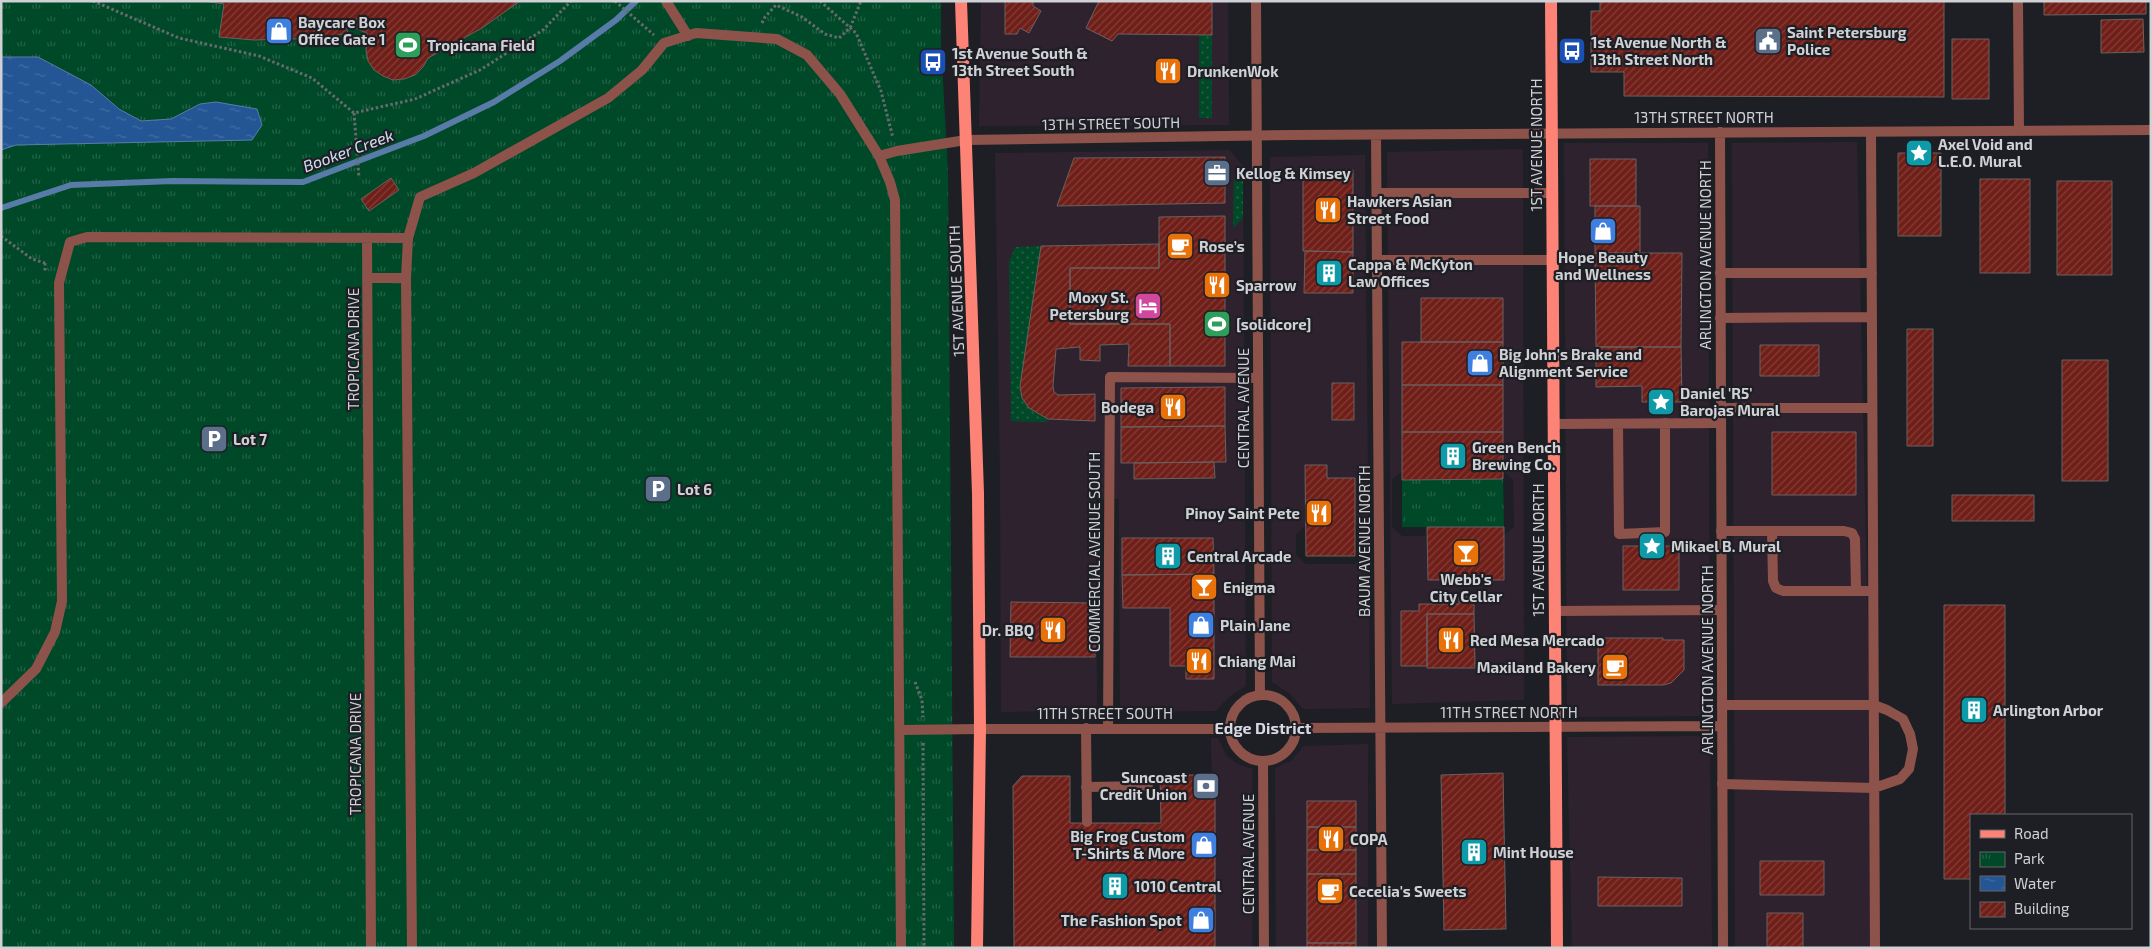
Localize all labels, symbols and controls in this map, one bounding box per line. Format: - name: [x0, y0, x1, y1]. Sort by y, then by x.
- place label: Baycare Box Office Gate 1: [298, 13, 386, 48]
- shop icon: Baycare Box Office Gate 1: [264, 16, 294, 46]
- place label: Saint Petersburg Police: [1787, 23, 1907, 58]
- public building icon: Saint Petersburg Police: [1753, 26, 1783, 56]
- sports icon: Tropicana Field: [393, 30, 423, 60]
- place label: 1st Avenue North & 13th Street North: [1591, 33, 1727, 68]
- place label: Tropicana Field: [427, 36, 535, 54]
- bus stop icon: 1st Avenue North & 13th Street North: [1557, 36, 1587, 66]
- place label: 1st Avenue South & 13th Street South: [952, 44, 1088, 79]
- bus stop icon: 1st Avenue South & 13th Street South: [918, 47, 948, 77]
- restaurant icon: DrunkenWok: [1153, 56, 1183, 86]
- place label: DrunkenWok: [1187, 62, 1279, 80]
- street label: 1ST AVENUE NORTH: [1527, 79, 1545, 211]
- street label: 13TH STREET NORTH: [1634, 108, 1774, 126]
- street label: 13TH STREET SOUTH: [1042, 113, 1180, 133]
- water label: Booker Creek: [300, 125, 396, 175]
- place label: Axel Void and L.E.O. Mural: [1938, 135, 2033, 170]
- place icon: Axel Void and L.E.O. Mural: [1904, 138, 1934, 168]
- office icon: Kellog & Kimsey: [1202, 158, 1232, 188]
- street label: ARLINGTON AVENUE NORTH: [1696, 160, 1714, 350]
- place label: Kellog & Kimsey: [1236, 164, 1351, 183]
- place label: Hawkers Asian Street Food: [1347, 192, 1452, 227]
- restaurant icon: Hawkers Asian Street Food: [1313, 195, 1343, 225]
- shop icon: Hope Beauty and Wellness: [1588, 216, 1618, 246]
- street label: 1ST AVENUE SOUTH: [945, 225, 967, 357]
- cafe icon: Rose’s: [1165, 231, 1195, 261]
- place label: Rose’s: [1199, 237, 1245, 255]
- place label: Hope Beauty and Wellness: [1555, 248, 1651, 283]
- place label: Cappa & McKyton Law Offices: [1348, 255, 1473, 290]
- building icon: Cappa & McKyton Law Offices: [1314, 258, 1344, 288]
- restaurant icon: Sparrow: [1202, 270, 1232, 300]
- place label: Sparrow: [1236, 276, 1297, 294]
- street label: TROPICANA DRIVE: [344, 288, 362, 410]
- place label: Moxy St. Petersburg: [1049, 288, 1129, 323]
- hotel icon: Moxy St. Petersburg: [1133, 291, 1163, 321]
- sports icon: [solidcore]: [1202, 309, 1232, 339]
- place label: [solidcore]: [1236, 315, 1312, 333]
- place label: Big John's Brake and Alignment Service: [1499, 345, 1642, 380]
- street label: CENTRAL AVENUE: [1234, 348, 1252, 468]
- shop icon: Big John's Brake and Alignment Service: [1465, 348, 1495, 378]
- place label: Daniel 'R5' Barojas Mural: [1680, 384, 1780, 419]
- place icon: Daniel 'R5' Barojas Mural: [1646, 387, 1676, 417]
- restaurant icon: Bodega: [1158, 392, 1188, 422]
- place label: Bodega: [1101, 398, 1154, 416]
- parking icon: Lot 7: [199, 424, 229, 454]
- place label: Lot 7: [233, 430, 267, 448]
- place label: Green Bench Brewing Co.: [1472, 438, 1561, 473]
- building icon: Green Bench Brewing Co.: [1438, 441, 1468, 471]
- street label: COMMERCIAL AVENUE SOUTH: [1085, 452, 1103, 652]
- street label: BAUM AVENUE NORTH: [1355, 465, 1373, 617]
- parking icon: Lot 6: [643, 474, 673, 504]
- place label: Lot 6: [677, 480, 712, 498]
- street label: 1ST AVENUE NORTH: [1529, 484, 1547, 616]
- restaurant icon: Pinoy Saint Pete: [1304, 498, 1334, 528]
- place label: Pinoy Saint Pete: [1185, 504, 1300, 523]
- place icon: Mikael B. Mural: [1637, 531, 1667, 561]
- place label: Mikael B. Mural: [1671, 537, 1781, 555]
- bar icon: Webb's City Cellar: [1451, 538, 1481, 568]
- building icon: Central Arcade: [1153, 541, 1183, 571]
- place label: Central Arcade: [1187, 547, 1292, 565]
- street label: ARLINGTON AVENUE NORTH: [1698, 565, 1716, 755]
- place label: Webb's City Cellar: [1430, 570, 1503, 606]
- bar icon: Enigma: [1189, 572, 1219, 602]
- place label: Enigma: [1223, 578, 1275, 596]
- shop icon: Plain Jane: [1186, 610, 1216, 640]
- restaurant icon: Dr. BBQ: [1038, 615, 1068, 645]
- place label: Plain Jane: [1220, 616, 1290, 634]
- place label: Dr. BBQ: [982, 621, 1034, 640]
- restaurant icon: Red Mesa Mercado: [1436, 625, 1466, 655]
- place label: Red Mesa Mercado: [1470, 631, 1605, 649]
- restaurant icon: Chiang Mai: [1184, 646, 1214, 676]
- place label: Chiang Mai: [1218, 652, 1296, 670]
- cafe icon: Maxiland Bakery: [1600, 652, 1630, 682]
- place label: Maxiland Bakery: [1477, 658, 1597, 677]
- street label: TROPICANA DRIVE: [346, 693, 364, 815]
- building icon: Arlington Arbor: [1959, 695, 1989, 725]
- place label: Arlington Arbor: [1993, 701, 2104, 719]
- street label: 11TH STREET NORTH: [1440, 703, 1578, 721]
- street label: 11TH STREET SOUTH: [1037, 704, 1173, 722]
- district label: Edge District: [1215, 718, 1312, 737]
- place label: Suncoast Credit Union: [1100, 768, 1187, 803]
- bank icon: Suncoast Credit Union: [1191, 771, 1221, 801]
- street label: CENTRAL AVENUE: [1239, 794, 1257, 914]
- legend: [1970, 814, 2132, 929]
- restaurant icon: COPA: [1316, 824, 1346, 854]
- text: Road: [2014, 824, 2049, 842]
- place label: Big Frog Custom T-Shirts & More: [1070, 827, 1185, 862]
- shop icon: Big Frog Custom T-Shirts & More: [1189, 830, 1219, 860]
- place label: COPA: [1350, 830, 1388, 848]
- building icon: Mint House: [1459, 837, 1489, 867]
- place label: Mint House: [1493, 843, 1574, 861]
- text: Park: [2014, 849, 2045, 867]
- building icon: 1010 Central: [1100, 871, 1130, 901]
- text: Water: [2014, 874, 2056, 892]
- cafe icon: Cecelia's Sweets: [1315, 876, 1345, 906]
- place label: 1010 Central: [1134, 877, 1221, 895]
- place label: Cecelia's Sweets: [1349, 882, 1467, 900]
- text: Building: [2014, 899, 2070, 917]
- shop icon: The Fashion Spot: [1186, 905, 1216, 935]
- place label: The Fashion Spot: [1061, 911, 1182, 929]

